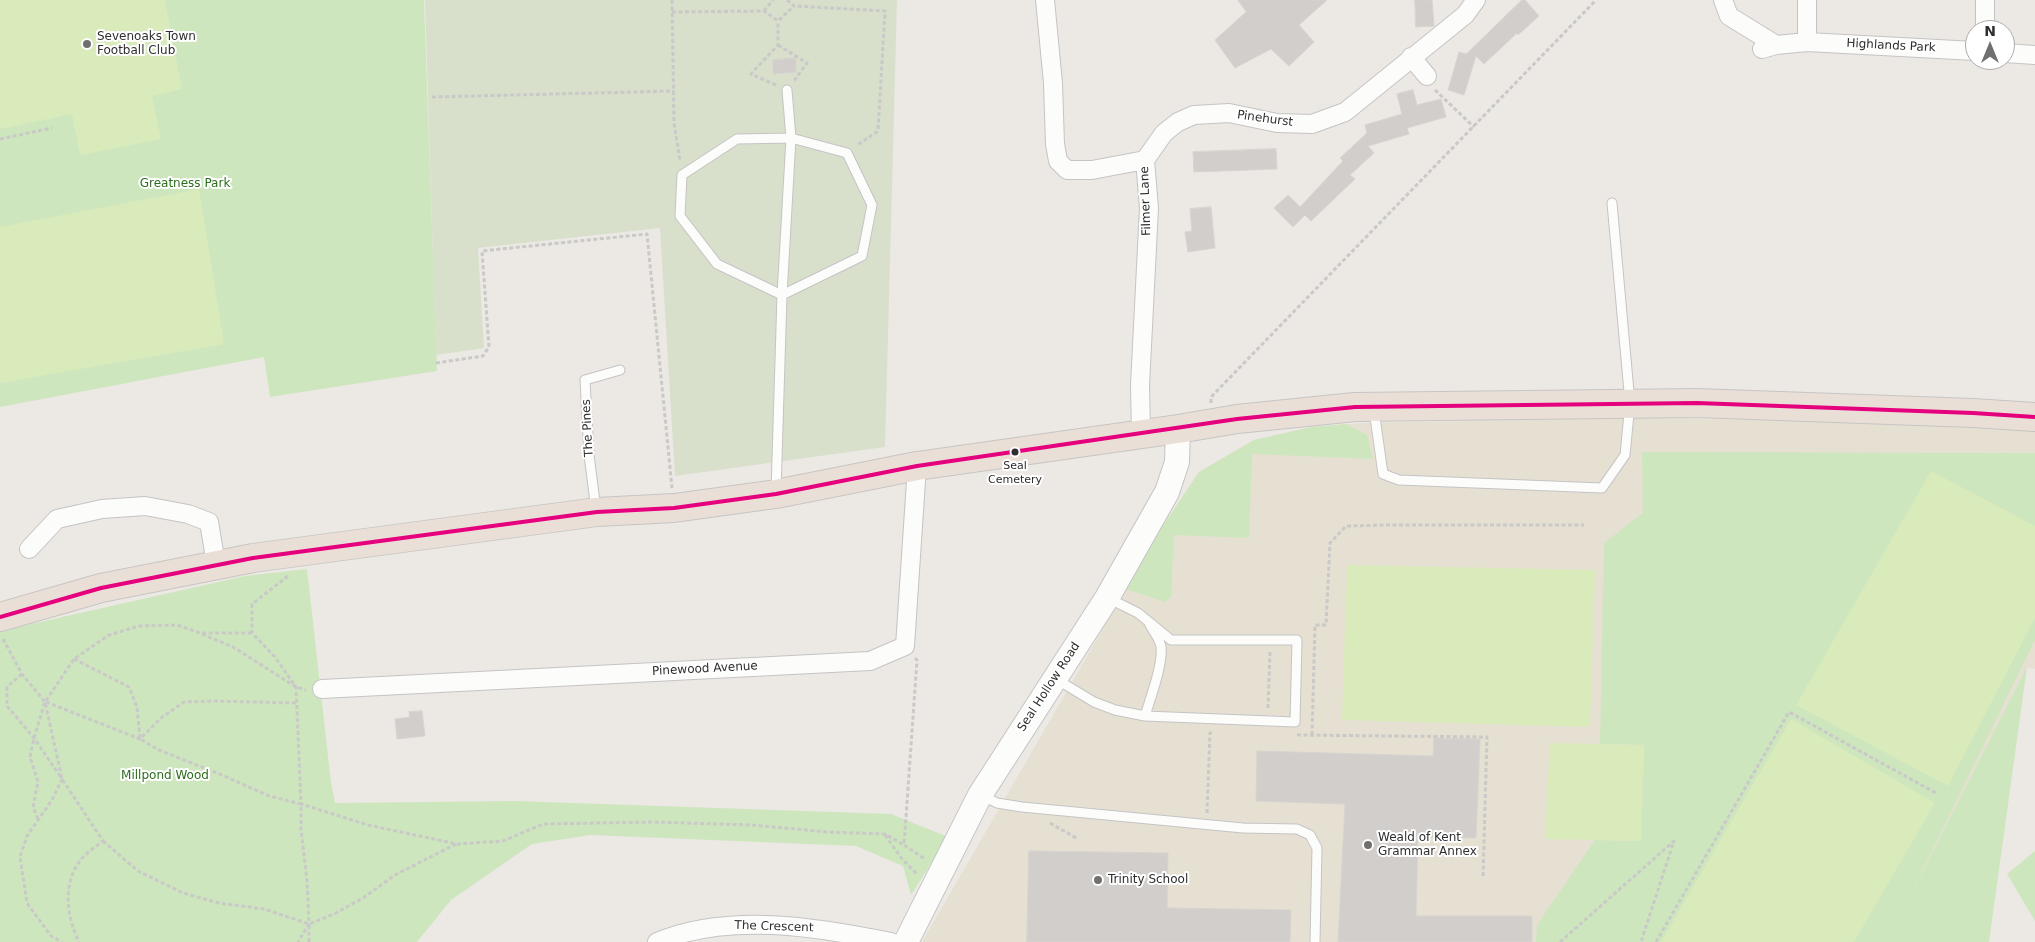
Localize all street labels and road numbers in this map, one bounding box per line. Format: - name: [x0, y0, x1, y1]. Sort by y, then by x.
- street label: Highlands Park: [1846, 36, 1936, 56]
- street label: Pinehurst: [1236, 108, 1294, 130]
- street label: Filmer Lane: [1138, 166, 1154, 236]
- street label: The Pines: [579, 399, 597, 457]
- street label: Seal Hollow Road: [1015, 640, 1083, 734]
- street label: Pinewood Avenue: [652, 659, 758, 679]
- street label: The Crescent: [734, 918, 814, 936]

